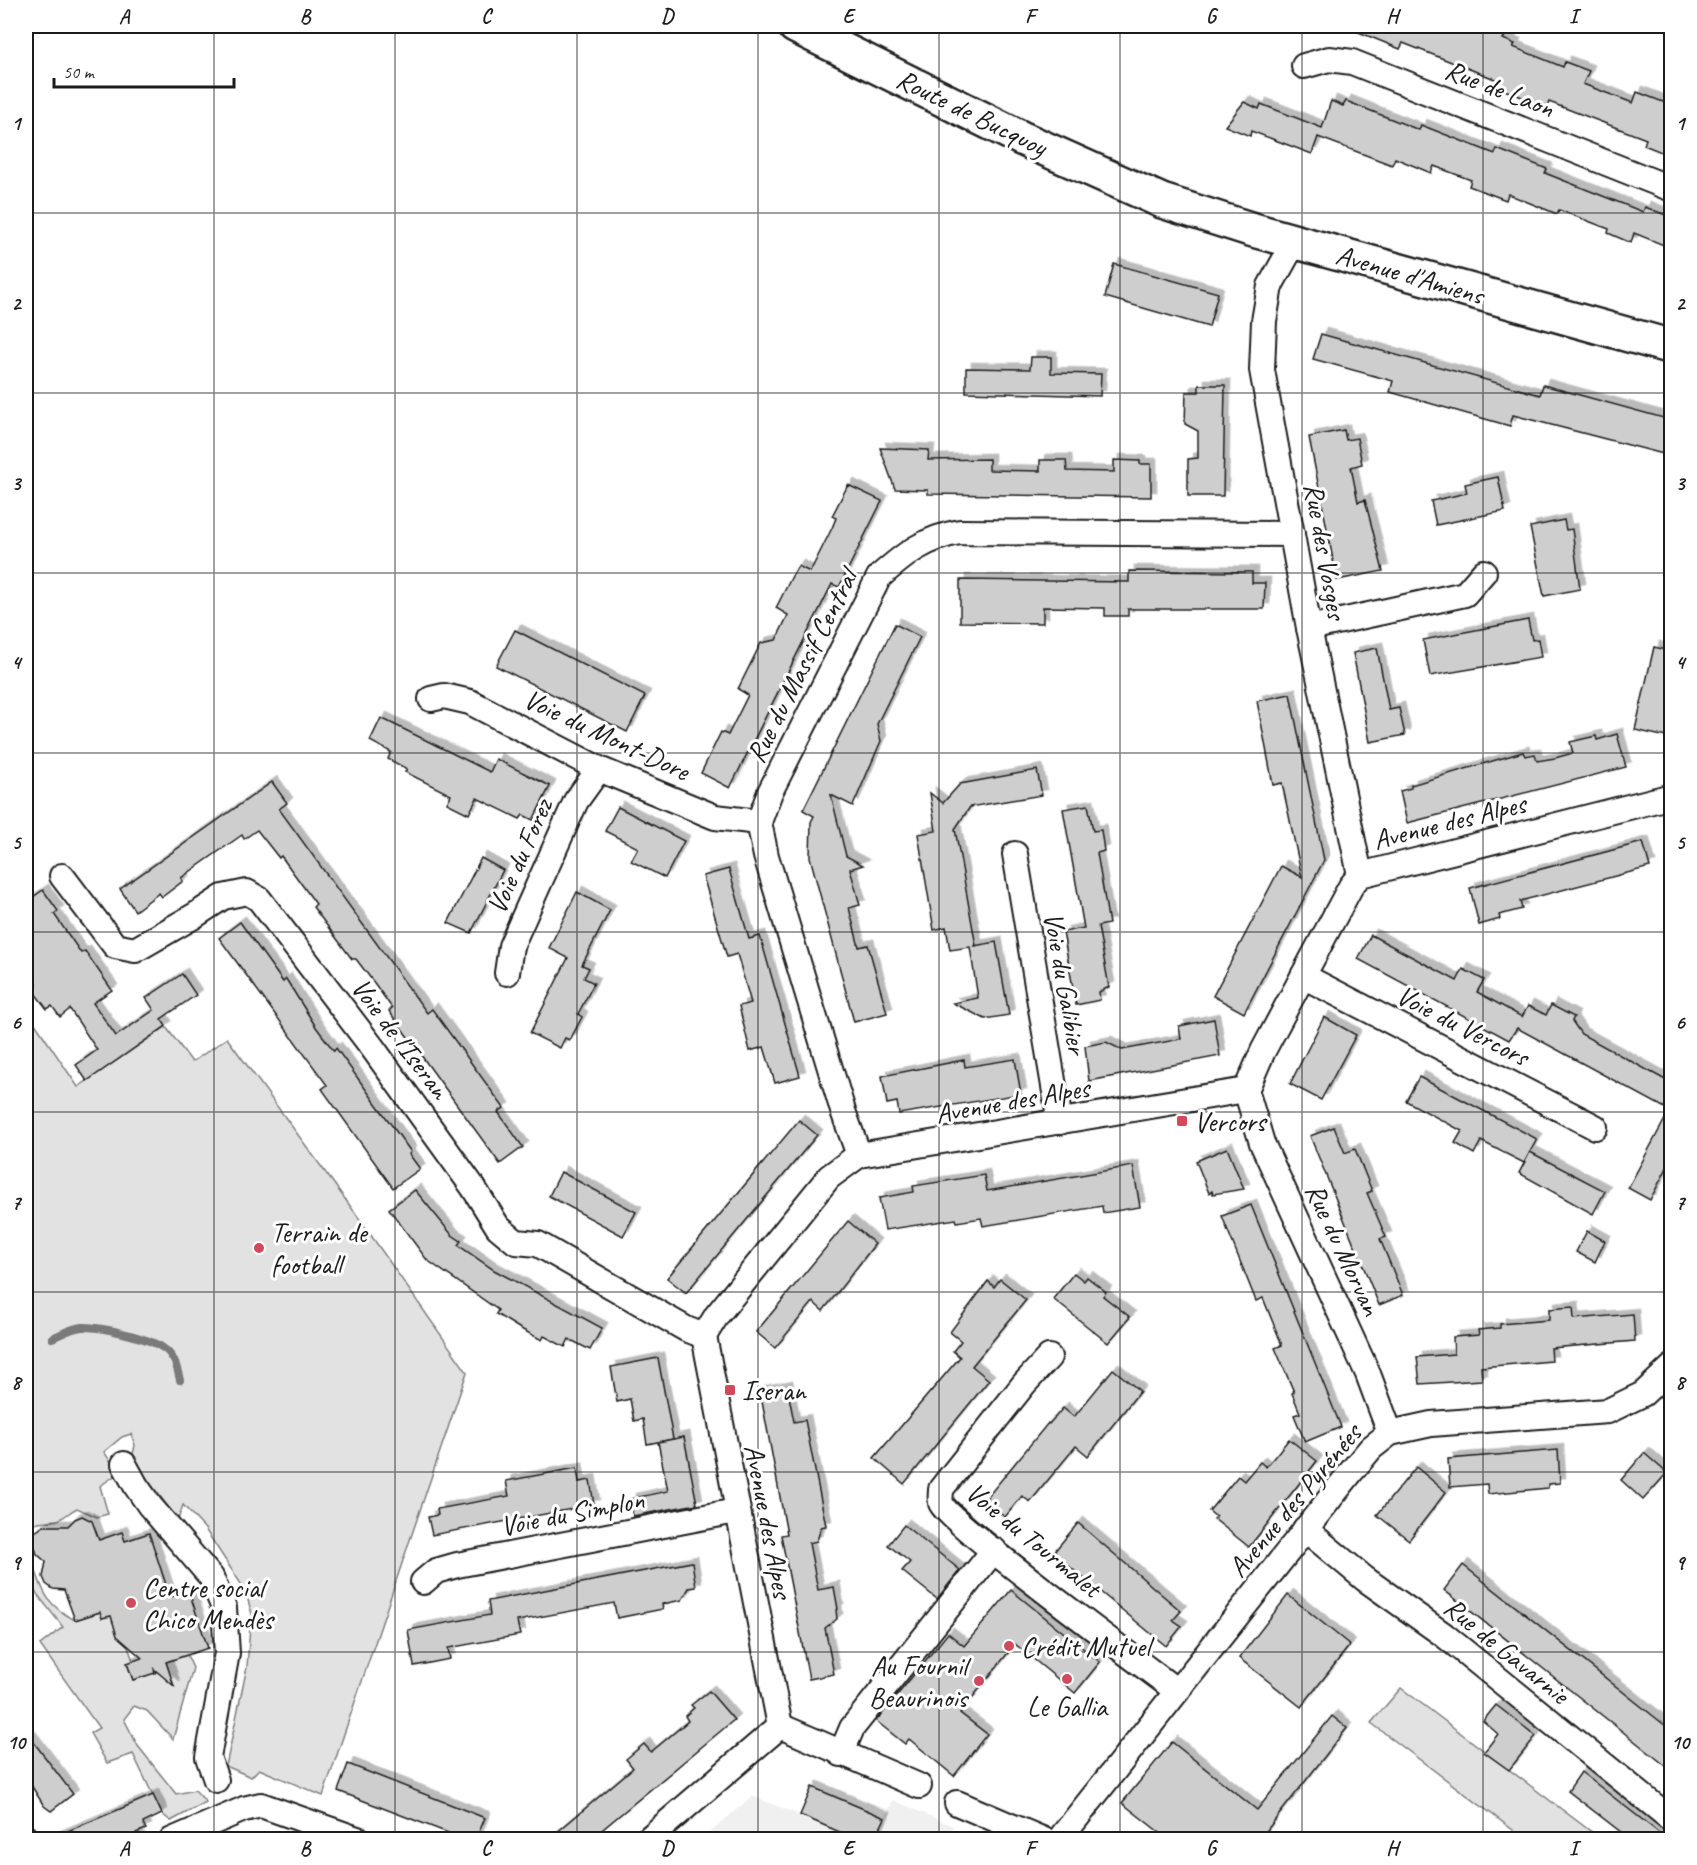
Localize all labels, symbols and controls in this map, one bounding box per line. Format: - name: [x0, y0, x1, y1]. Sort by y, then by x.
- text: A: [119, 4, 131, 29]
- text: B: [300, 4, 312, 29]
- text: C: [481, 4, 493, 29]
- text: D: [661, 4, 675, 29]
- text: E: [843, 4, 857, 29]
- text: F: [1025, 4, 1039, 29]
- text: G: [1206, 4, 1219, 29]
- text: H: [1386, 4, 1401, 29]
- text: I: [1569, 4, 1582, 29]
- scale bar: [54, 51, 234, 89]
- street label: Rue de Laon: [1440, 52, 1560, 125]
- text: 50 m: [63, 61, 96, 83]
- street label: Route de Bucquoy: [891, 61, 1055, 165]
- text: 1: [12, 111, 23, 136]
- text: 1: [1676, 111, 1687, 136]
- street label: Avenue d'Amiens: [1332, 237, 1490, 313]
- text: 2: [12, 291, 23, 316]
- text: 2: [1676, 291, 1687, 316]
- text: 3: [12, 471, 23, 496]
- text: 3: [1676, 471, 1687, 496]
- street label: Rue des Vosges: [1296, 480, 1355, 624]
- street label: Rue du Massif Central: [738, 559, 867, 768]
- text: 4: [12, 650, 24, 675]
- text: 4: [1676, 650, 1688, 675]
- street label: Voie du Mont-Dore: [519, 681, 697, 789]
- street label: Avenue des Alpes: [1369, 785, 1531, 857]
- street label: Voie du Forez: [479, 791, 561, 919]
- text: 5: [12, 830, 23, 855]
- text: 5: [1676, 830, 1687, 855]
- street label: Voie du Galibier: [1036, 910, 1096, 1059]
- street label: Voie de l'Iseran: [344, 971, 458, 1107]
- street label: Voie du Vercors: [1391, 977, 1537, 1075]
- text: 6: [11, 1010, 22, 1035]
- text: 6: [1675, 1010, 1686, 1035]
- street label: Avenue des Alpes: [932, 1069, 1094, 1131]
- place label: Vercors: [1194, 1104, 1268, 1139]
- marker: Vercors: [1175, 1114, 1189, 1128]
- street label: Rue du Morvan: [1298, 1178, 1390, 1322]
- text: 7: [12, 1190, 23, 1215]
- text: 7: [1676, 1190, 1687, 1215]
- place label: Terrain de football: [271, 1215, 368, 1282]
- marker: Terrain de football: [252, 1241, 266, 1255]
- text: 8: [12, 1370, 24, 1395]
- text: 8: [1676, 1370, 1688, 1395]
- place label: Iseran: [742, 1373, 807, 1408]
- marker: Iseran: [723, 1383, 737, 1397]
- street label: Avenue des Pyrénées: [1220, 1415, 1370, 1584]
- street label: Avenue des Alpes: [736, 1441, 801, 1603]
- street label: Voie du Tourmalet: [959, 1474, 1110, 1606]
- street label: Voie du Simplon: [497, 1481, 647, 1544]
- text: 9: [12, 1550, 23, 1575]
- text: 9: [1676, 1550, 1687, 1575]
- place label: Centre social Chico Mendès: [143, 1570, 275, 1637]
- street label: Rue de Gavarnie: [1437, 1589, 1578, 1713]
- marker: Centre social Chico Mendès: [124, 1596, 138, 1610]
- place label: Crédit Mutuel: [1021, 1629, 1155, 1664]
- marker: Crédit Mutuel: [1002, 1639, 1016, 1653]
- place label: Au Fournil Beaurinois: [869, 1648, 972, 1715]
- marker: Le Gallia: [1060, 1672, 1074, 1686]
- marker: Au Fournil Beaurinois: [972, 1674, 986, 1688]
- place label: Le Gallia: [1027, 1689, 1109, 1724]
- text: 10: [7, 1730, 27, 1755]
- text: 10: [1671, 1730, 1691, 1755]
- text: A: [119, 1836, 131, 1861]
- text: B: [300, 1836, 312, 1861]
- text: C: [481, 1836, 493, 1861]
- text: D: [661, 1836, 675, 1861]
- text: E: [843, 1836, 857, 1861]
- text: F: [1025, 1836, 1039, 1861]
- text: G: [1206, 1836, 1219, 1861]
- text: H: [1386, 1836, 1401, 1861]
- text: I: [1569, 1836, 1582, 1861]

